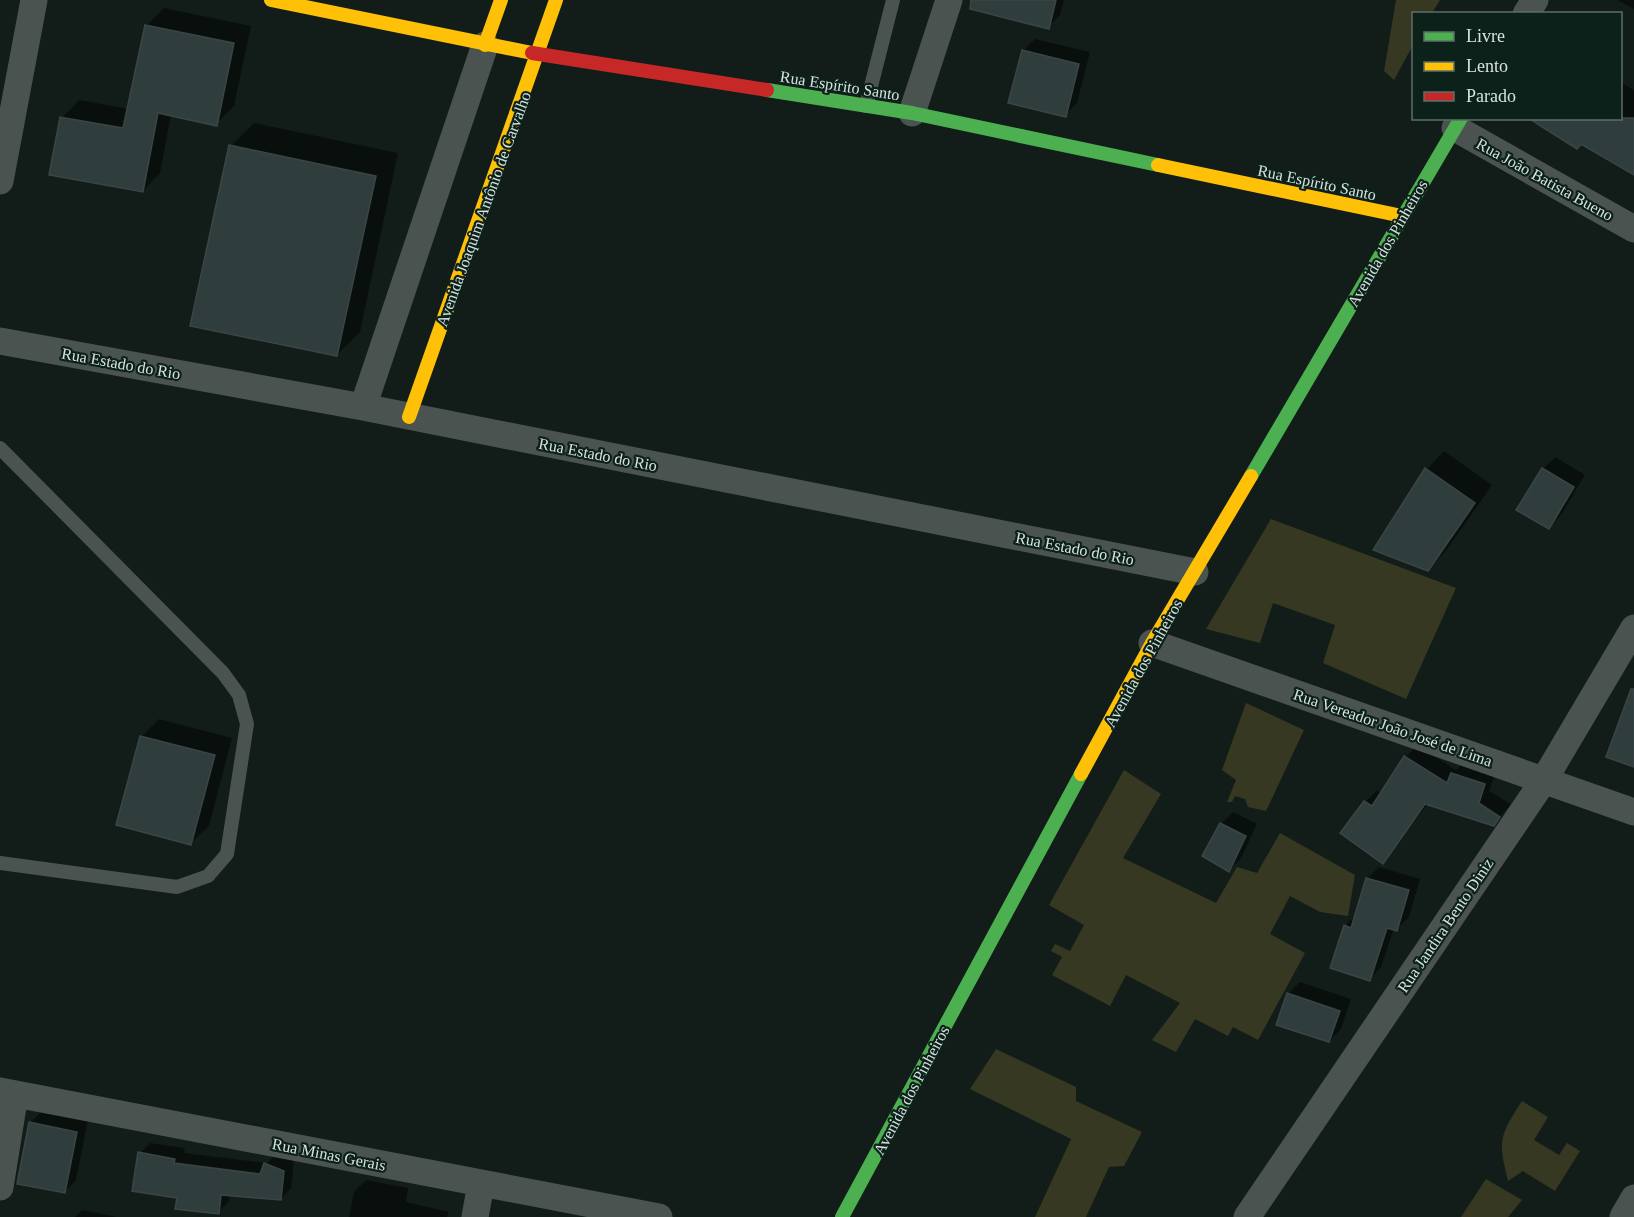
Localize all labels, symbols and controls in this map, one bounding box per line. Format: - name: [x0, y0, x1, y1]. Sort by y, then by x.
- legend: [1412, 12, 1622, 120]
- text: Livre: [1466, 26, 1505, 46]
- text: Lento: [1466, 56, 1508, 76]
- street label: Rua Espírito Santo: [779, 68, 901, 104]
- text: Parado: [1466, 86, 1516, 106]
- street label: Avenida Joaquim Antônio de Carvalho: [433, 89, 535, 329]
- street label: Rua João Batista Bueno: [1474, 135, 1616, 224]
- street label: Rua Espírito Santo: [1256, 162, 1378, 204]
- street label: Avenida dos Pinheiros: [1344, 177, 1431, 310]
- street label: Rua Estado do Rio: [60, 345, 182, 382]
- street label: Rua Estado do Rio: [537, 435, 659, 474]
- street label: Rua Estado do Rio: [1014, 529, 1136, 568]
- street label: Avenida dos Pinheiros: [1101, 596, 1186, 730]
- street label: Rua Vereador João José de Lima: [1291, 685, 1494, 770]
- street label: Rua Jandira Bento Diniz: [1394, 855, 1497, 995]
- street label: Avenida dos Pinheiros: [870, 1023, 953, 1158]
- street label: Rua Minas Gerais: [271, 1135, 387, 1174]

